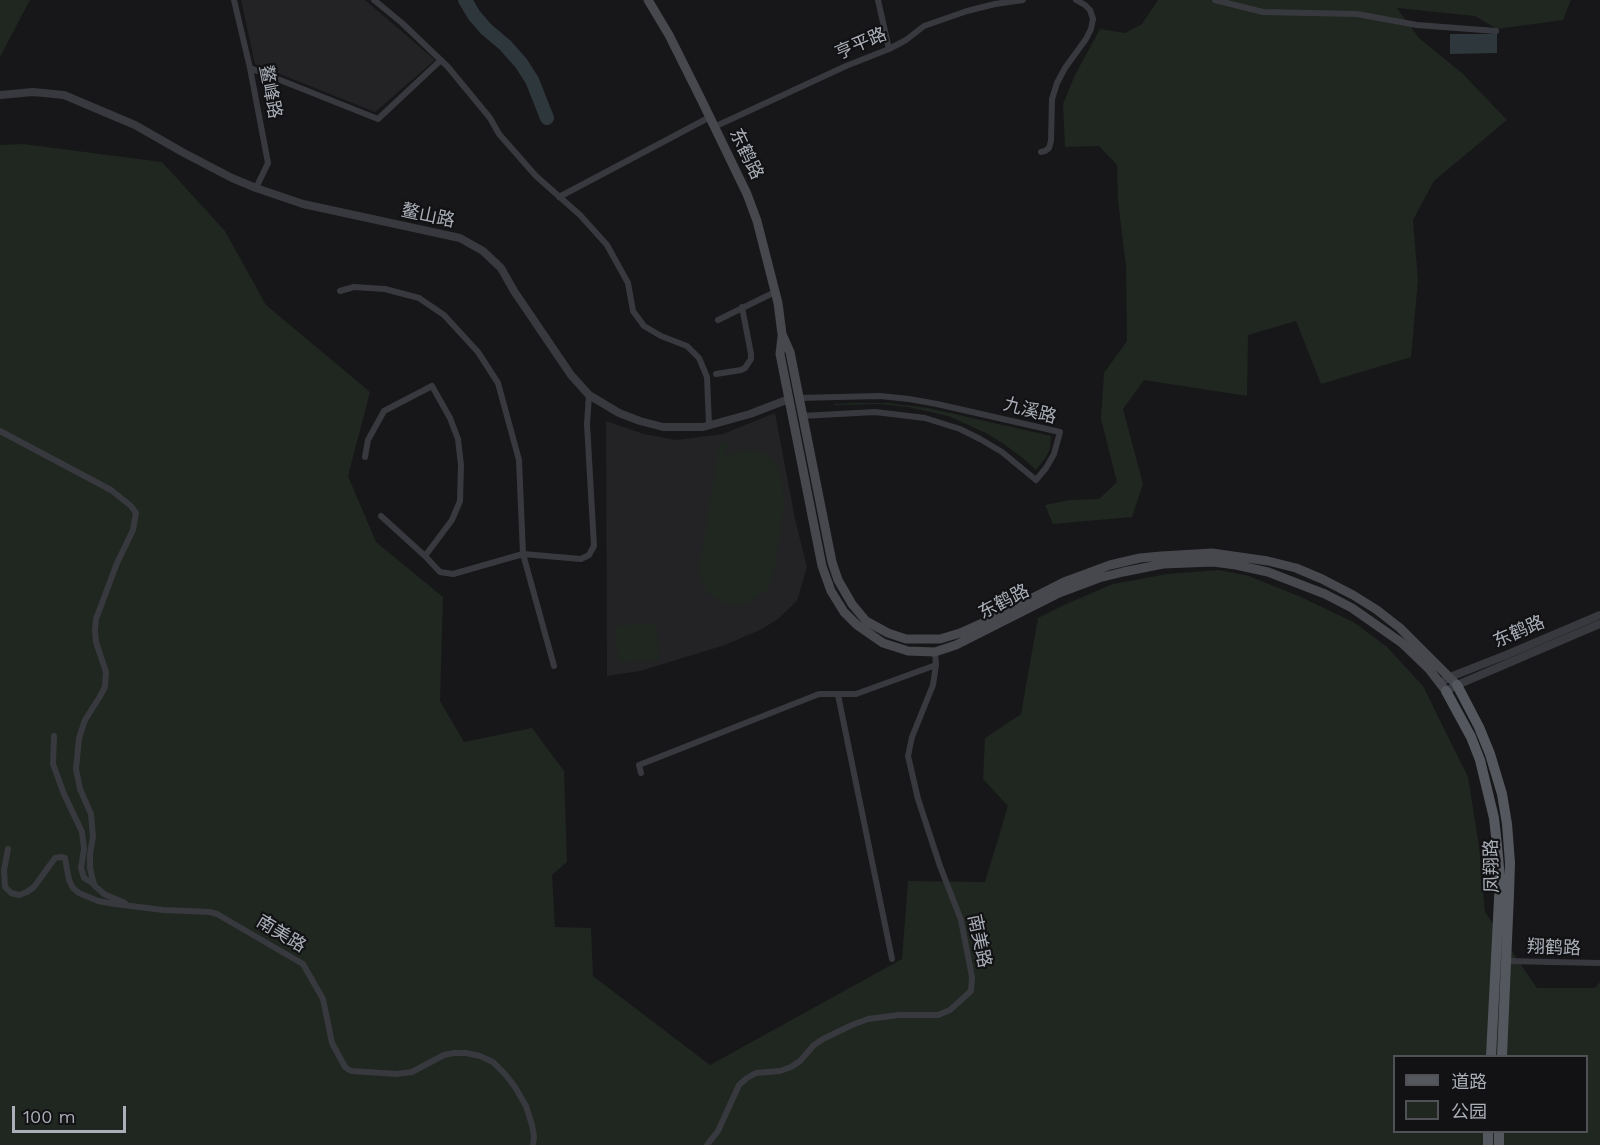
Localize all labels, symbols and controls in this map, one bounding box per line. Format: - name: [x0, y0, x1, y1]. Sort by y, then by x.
- street label: 亨平路: [832, 24, 890, 64]
- street label: 鳌峰路: [254, 63, 286, 121]
- street label: 东鹤路: [724, 125, 768, 183]
- street label: 鳌山路: [399, 200, 457, 232]
- street label: 九溪路: [1001, 394, 1059, 428]
- street label: 东鹤路: [975, 580, 1033, 624]
- street label: 东鹤路: [1490, 612, 1548, 652]
- street label: 凤翔路: [1481, 839, 1503, 893]
- street label: 南美路: [252, 911, 310, 957]
- street label: 南美路: [963, 912, 995, 970]
- street label: 翔鹤路: [1527, 936, 1581, 960]
- legend: [1393, 1055, 1588, 1133]
- text: 道路: [1451, 1071, 1487, 1092]
- scale bar: [15, 1094, 129, 1132]
- text: 公园: [1451, 1101, 1487, 1122]
- text: 100 m: [23, 1106, 76, 1127]

